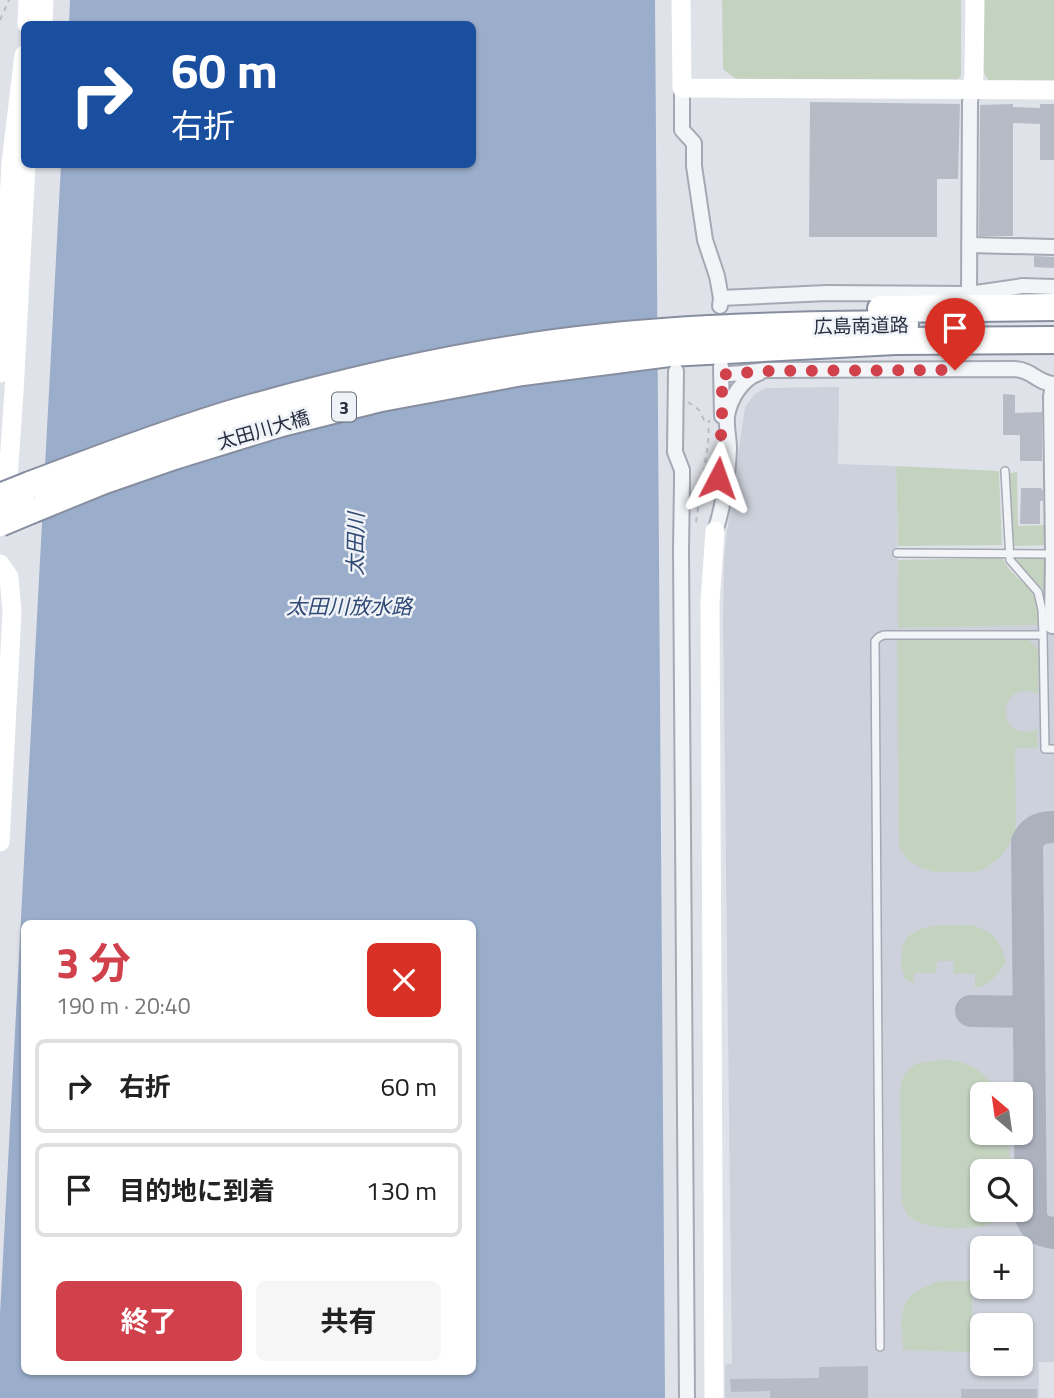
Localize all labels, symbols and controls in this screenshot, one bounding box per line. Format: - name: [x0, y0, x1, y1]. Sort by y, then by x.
- text: 60 m: [171, 32, 278, 107]
- icon: right: [56, 49, 147, 140]
- text: 右折: [171, 101, 235, 149]
- pin: [925, 298, 985, 370]
- icon: arrive: [936, 309, 974, 347]
- street label: 広島南道路: [813, 310, 909, 340]
- road number: 3: [332, 393, 356, 422]
- street label: 太田川大橋: [213, 402, 313, 456]
- position arrow: [681, 441, 755, 515]
- water label: 太田川: [338, 510, 372, 576]
- water label: 太田川放水路: [286, 590, 414, 622]
- text: 3 分: [56, 930, 131, 994]
- button: close: [367, 943, 441, 1017]
- text: 190 m · 20:40: [56, 988, 191, 1023]
- icon: right: [60, 1067, 98, 1105]
- text: 右折: [119, 1067, 171, 1106]
- text: 60 m: [380, 1067, 437, 1106]
- north arrow: [970, 1082, 1032, 1144]
- map controls: [970, 1082, 1033, 1376]
- button: search: [970, 1159, 1033, 1222]
- icon: arrive: [60, 1171, 98, 1209]
- text: 目的地に到着: [119, 1171, 275, 1210]
- text: 130 m: [366, 1171, 437, 1210]
- button: +: [970, 1236, 1033, 1299]
- button: 終了: [56, 1281, 242, 1361]
- button: 共有: [256, 1281, 441, 1361]
- button: −: [970, 1313, 1033, 1376]

